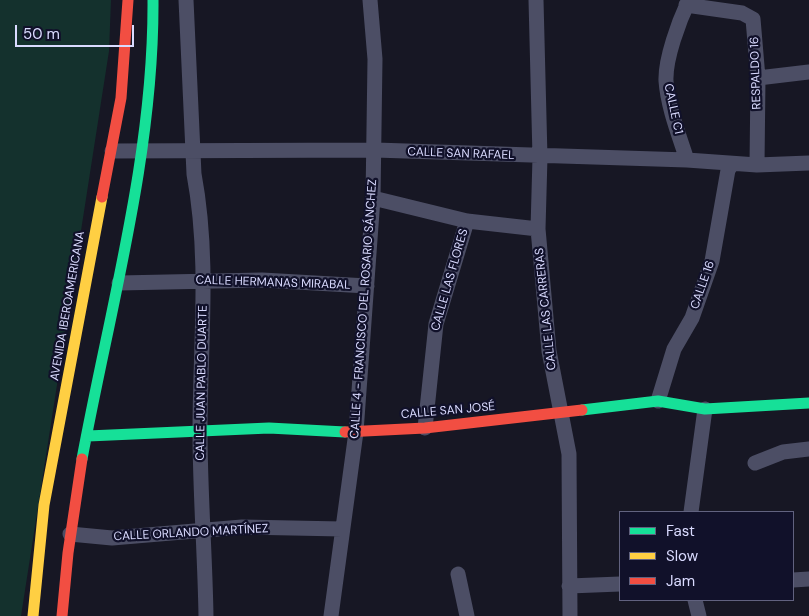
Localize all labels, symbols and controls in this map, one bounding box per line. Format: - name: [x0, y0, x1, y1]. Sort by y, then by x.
- scale bar: [18, 15, 136, 47]
- text: 50 m: [23, 24, 60, 44]
- street label: RESPALDO 16: [748, 36, 764, 110]
- street label: CALLE C1: [661, 82, 685, 136]
- street label: CALLE SAN RAFAEL: [407, 145, 515, 163]
- street label: CALLE 4 - FRANCISCO DEL ROSARIO SÁNCHEZ: [348, 179, 380, 439]
- street label: CALLE LAS FLORES: [429, 227, 471, 333]
- street label: AVENIDA IBEROAMERICANA: [48, 230, 88, 382]
- street label: CALLE LAS CARRERAS: [532, 247, 560, 371]
- street label: CALLE 16: [688, 259, 718, 311]
- street label: CALLE HERMANAS MIRABAL: [195, 273, 351, 293]
- street label: CALLE JUAN PABLO DUARTE: [193, 305, 211, 461]
- street label: CALLE SAN JOSÉ: [400, 400, 496, 422]
- legend: [619, 511, 794, 601]
- text: Fast: [666, 521, 695, 541]
- street label: CALLE ORLANDO MARTÍNEZ: [113, 522, 269, 544]
- text: Slow: [666, 546, 698, 566]
- text: Jam: [666, 571, 695, 591]

